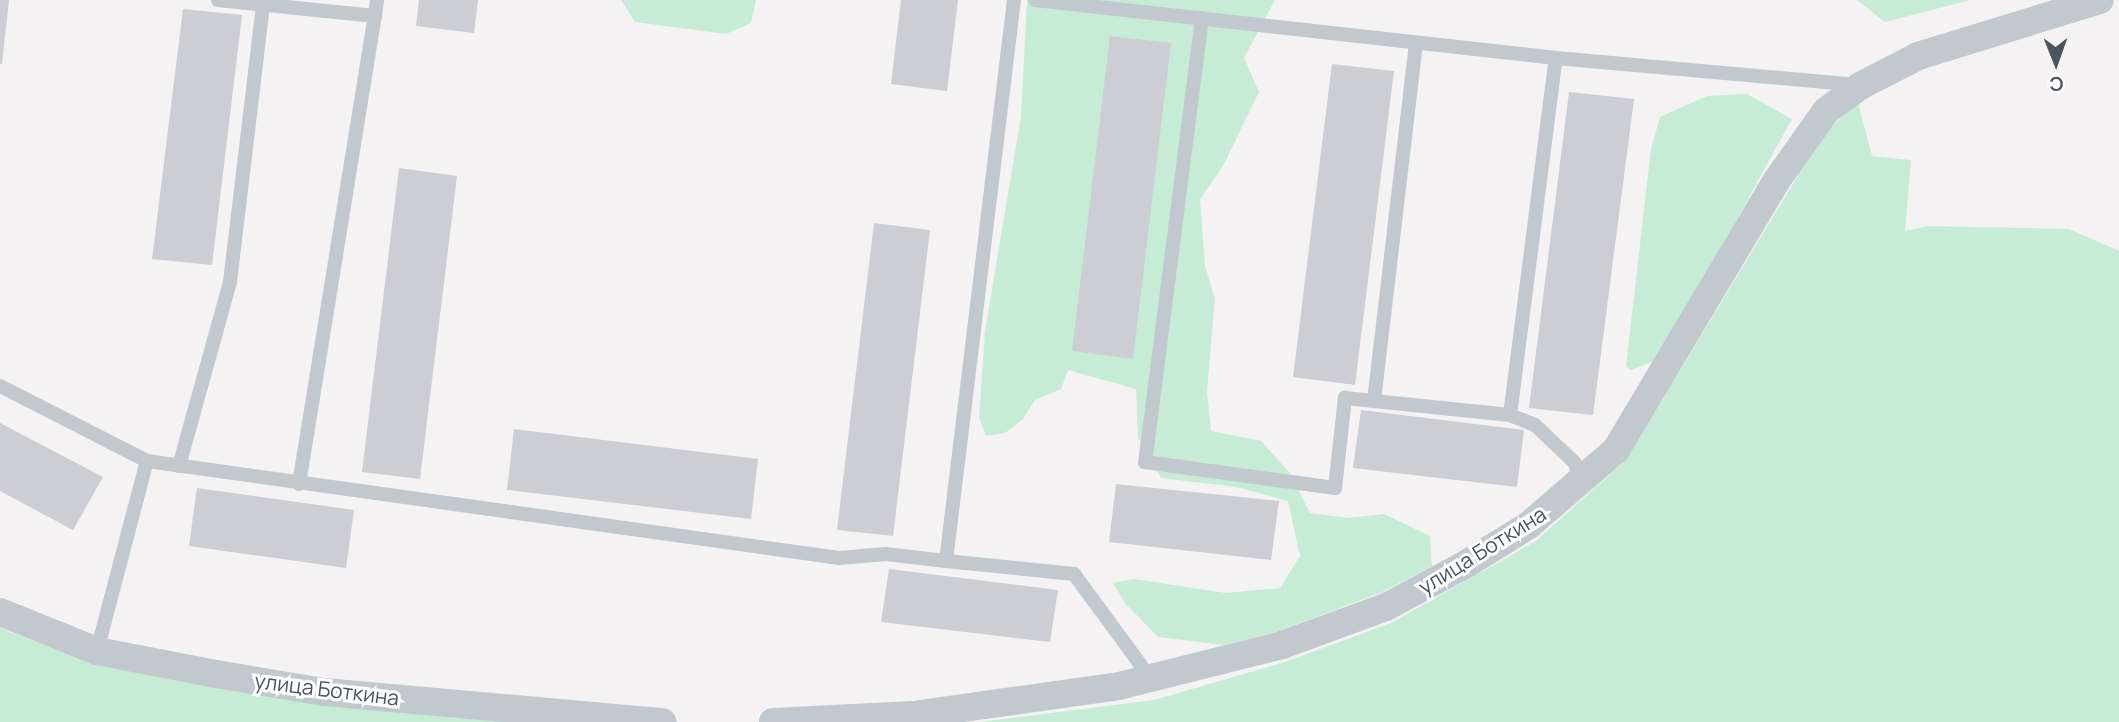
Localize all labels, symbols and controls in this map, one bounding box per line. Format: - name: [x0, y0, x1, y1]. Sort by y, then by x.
- north arrow: [2021, 28, 2091, 98]
- text: С: [2049, 71, 2064, 97]
- street label: улица Боткина: [1414, 501, 1550, 599]
- street label: улица Боткина: [253, 668, 401, 710]

